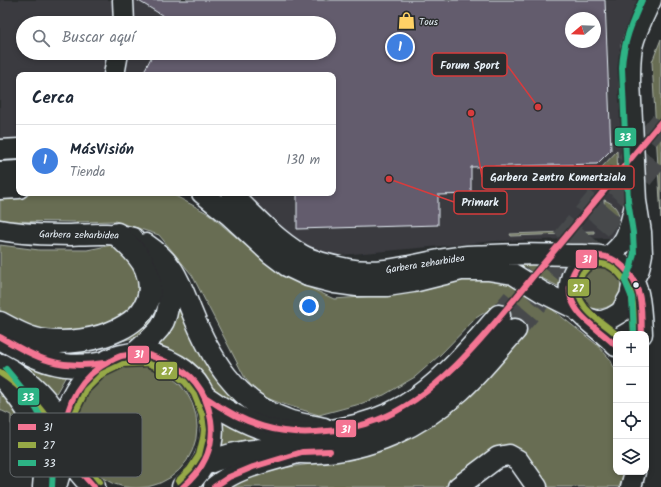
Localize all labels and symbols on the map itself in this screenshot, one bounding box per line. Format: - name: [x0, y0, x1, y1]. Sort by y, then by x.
- shop icon: Tous: [396, 11, 416, 31]
- north arrow: [565, 12, 601, 48]
- place label: Tous: [419, 14, 439, 30]
- pin: 1: [387, 32, 413, 62]
- callout: Forum Sport: [432, 53, 507, 76]
- text: Forum Sport: [440, 57, 501, 75]
- line badge: 33: [614, 127, 637, 147]
- text: 33: [618, 129, 631, 147]
- callout: Garbera Zentro Komertziala: [482, 166, 634, 189]
- text: Garbera Zentro Komertziala: [490, 169, 626, 187]
- callout: Primark: [454, 191, 507, 214]
- text: Primark: [462, 194, 499, 212]
- street label: Garbera zeharbidea: [39, 226, 119, 244]
- line badge: 31: [575, 249, 598, 269]
- street label: Garbera zeharbidea: [384, 250, 466, 278]
- text: 31: [581, 251, 592, 269]
- line badge: 27: [567, 278, 590, 297]
- text: 27: [572, 280, 585, 298]
- unlabelled marker: [631, 280, 641, 290]
- your location: [299, 296, 319, 316]
- line badge: 31: [127, 345, 150, 364]
- text: 31: [133, 346, 144, 364]
- line badge: 27: [155, 361, 178, 380]
- text: 27: [161, 363, 174, 381]
- line badge: 33: [17, 387, 40, 406]
- text: 33: [21, 389, 34, 407]
- legend: [10, 413, 142, 477]
- text: 31: [43, 419, 53, 437]
- line badge: 31: [335, 419, 357, 438]
- text: 31: [340, 421, 351, 439]
- text: 27: [43, 437, 55, 455]
- text: 33: [43, 455, 56, 473]

